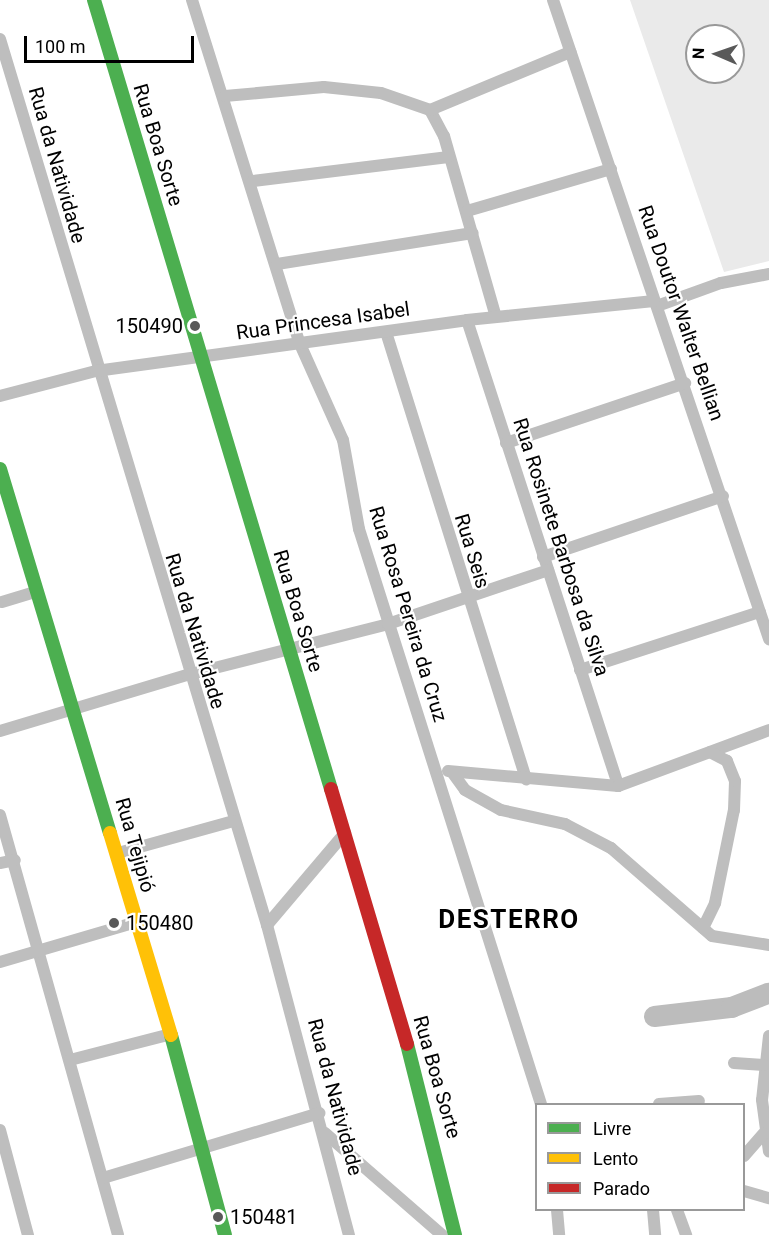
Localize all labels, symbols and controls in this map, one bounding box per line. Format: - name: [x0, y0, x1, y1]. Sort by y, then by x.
- scale bar: [27, 24, 196, 62]
- north arrow: [685, 24, 745, 84]
- text: 100 m: [35, 36, 86, 57]
- text: N: [689, 47, 708, 59]
- street label: Rua Boa Sorte: [128, 81, 188, 209]
- street label: Rua da Natividade: [23, 84, 91, 246]
- street label: Rua Doutor Walter Bellian: [633, 202, 729, 424]
- street label: Rua Princesa Isabel: [235, 297, 411, 345]
- place label: 150490: [116, 314, 183, 338]
- marker: 150490: [188, 319, 202, 333]
- street label: Rua Rosinete Barbosa da Silva: [508, 415, 614, 679]
- street label: Rua Rosa Pereira da Cruz: [364, 503, 452, 725]
- street label: Rua Seis: [449, 511, 495, 591]
- street label: Rua Boa Sorte: [268, 547, 328, 675]
- street label: Rua da Natividade: [160, 550, 230, 712]
- street label: Rua Tejipió: [110, 795, 160, 895]
- district label: DESTERRO: [438, 904, 580, 936]
- place label: 150480: [126, 911, 193, 935]
- marker: 150480: [107, 916, 121, 930]
- street label: Rua Boa Sorte: [408, 1013, 466, 1141]
- street label: Rua da Natividade: [303, 1016, 367, 1178]
- legend: [535, 1103, 745, 1211]
- text: Livre: [593, 1118, 631, 1139]
- text: Lento: [593, 1148, 638, 1169]
- text: Parado: [593, 1178, 650, 1199]
- place label: 150481: [230, 1205, 297, 1229]
- marker: 150481: [211, 1210, 225, 1224]

